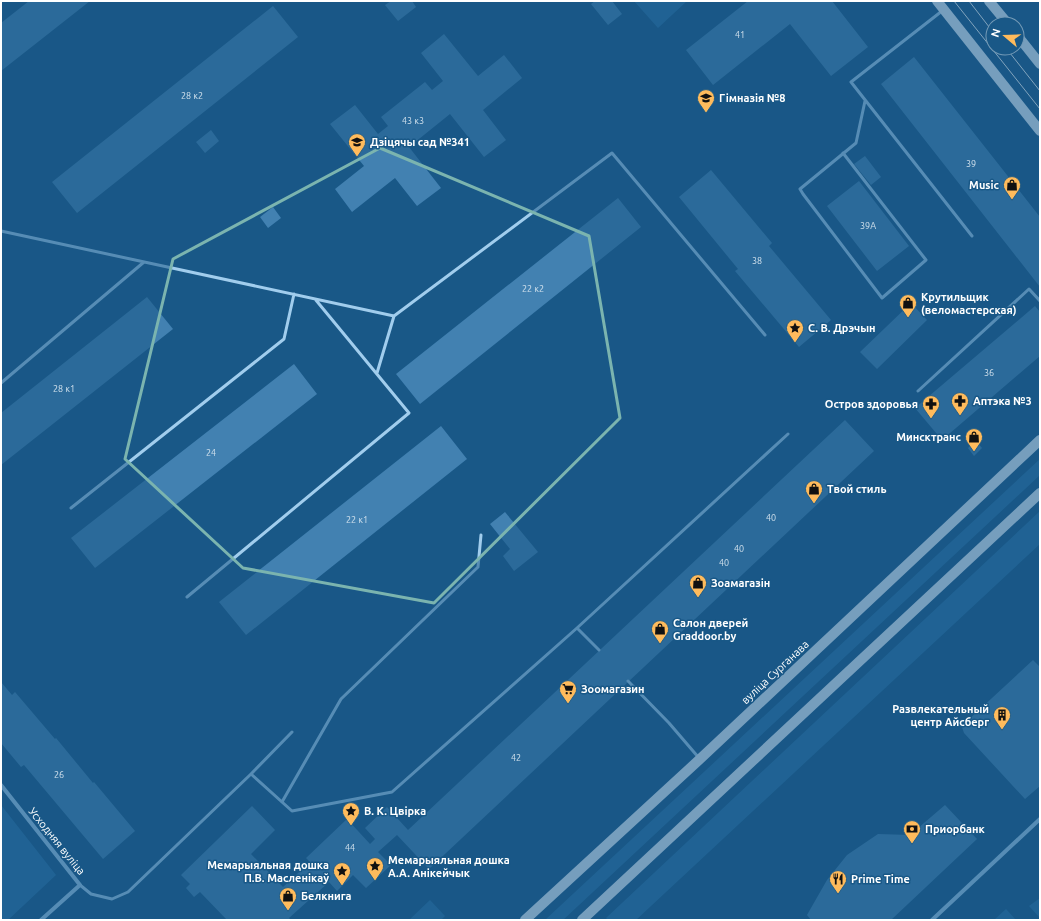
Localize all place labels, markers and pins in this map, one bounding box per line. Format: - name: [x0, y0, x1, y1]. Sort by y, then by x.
- school or university icon: Гімназія №8: [696, 88, 716, 113]
- place label: Гімназія №8: [719, 92, 785, 104]
- school or university icon: Дзіцячы сад №341: [347, 132, 367, 157]
- place label: Дзіцячы сад №341: [370, 136, 470, 148]
- shop icon: Music: [1002, 175, 1022, 200]
- place label: Music: [969, 179, 1000, 191]
- place label: Крутильщик (веломастерская): [921, 291, 1017, 317]
- shop icon: Крутильщик (веломастерская): [898, 293, 918, 318]
- place icon: С. В. Дрэчын: [785, 318, 805, 343]
- place label: С. В. Дрэчын: [808, 322, 876, 334]
- pharmacy icon: Аптэка №3: [950, 391, 970, 416]
- pharmacy icon: Остров здоровья: [921, 394, 941, 419]
- place label: Аптэка №3: [973, 395, 1032, 407]
- place label: Остров здоровья: [825, 398, 918, 410]
- shop icon: Минсктранс: [964, 427, 984, 452]
- place label: Минсктранс: [896, 431, 962, 443]
- shop icon: Твой стиль: [804, 479, 824, 504]
- place label: Твой стиль: [827, 483, 886, 495]
- shop icon: Зоамагазін: [688, 573, 708, 598]
- place label: Зоамагазін: [711, 577, 770, 589]
- place label: Салон дверей Graddoor.by: [673, 617, 748, 642]
- shop icon: Салон дверей Graddoor.by: [650, 619, 670, 644]
- supermarket icon: Зоомагазин: [558, 679, 578, 704]
- place label: Зоомагазин: [581, 683, 645, 695]
- place label: Развлекательный центр Айсберг: [892, 703, 989, 728]
- building icon: Развлекательный центр Айсберг: [992, 705, 1012, 730]
- place icon: В. К. Цвірка: [341, 801, 361, 826]
- place label: В. К. Цвірка: [364, 805, 426, 817]
- bank icon: Приорбанк: [902, 819, 922, 844]
- place label: Приорбанк: [925, 823, 985, 835]
- place label: Мемарыяльная дошка А.А. Анікейчык: [388, 854, 510, 879]
- place icon: Мемарыяльная дошка А.А. Анікейчык: [365, 856, 385, 881]
- place label: Мемарыяльная дошка П.В. Масленікаў: [207, 859, 329, 884]
- place icon: Мемарыяльная дошка П.В. Масленікаў: [332, 861, 352, 886]
- restaurant icon: Prime Time: [828, 869, 848, 894]
- place label: Prime Time: [851, 873, 910, 885]
- shop icon: Белкнига: [278, 886, 298, 911]
- place label: Белкнига: [301, 890, 352, 902]

